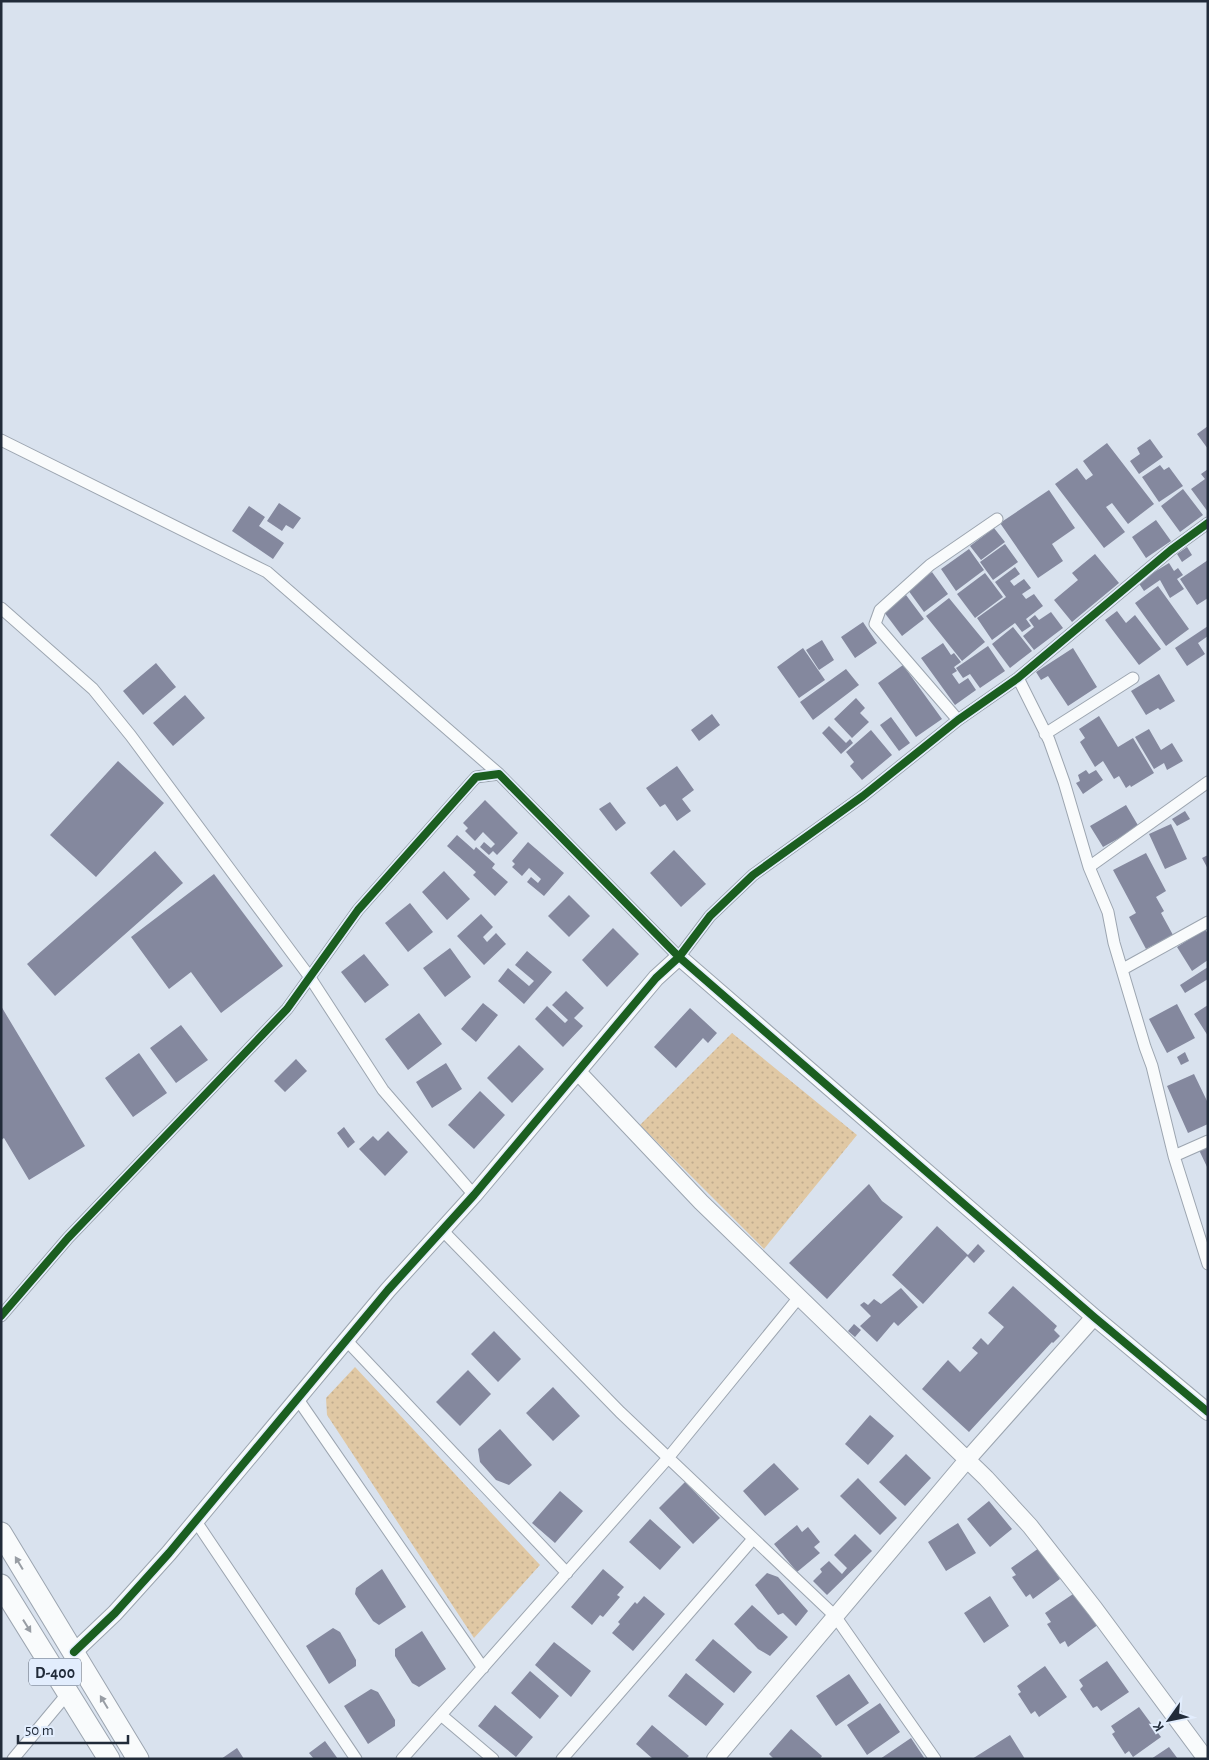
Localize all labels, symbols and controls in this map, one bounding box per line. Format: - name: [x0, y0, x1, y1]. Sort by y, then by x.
- one-way arrow: [15, 1557, 24, 1570]
- one-way arrow: [22, 1620, 31, 1633]
- road number: D-400: [29, 1658, 81, 1685]
- one-way arrow: [99, 1695, 108, 1708]
- north arrow: [1144, 1695, 1194, 1745]
- scale bar: [18, 1712, 128, 1744]
- text: K: [1150, 1719, 1167, 1734]
- text: 50 m: [25, 1723, 54, 1738]

